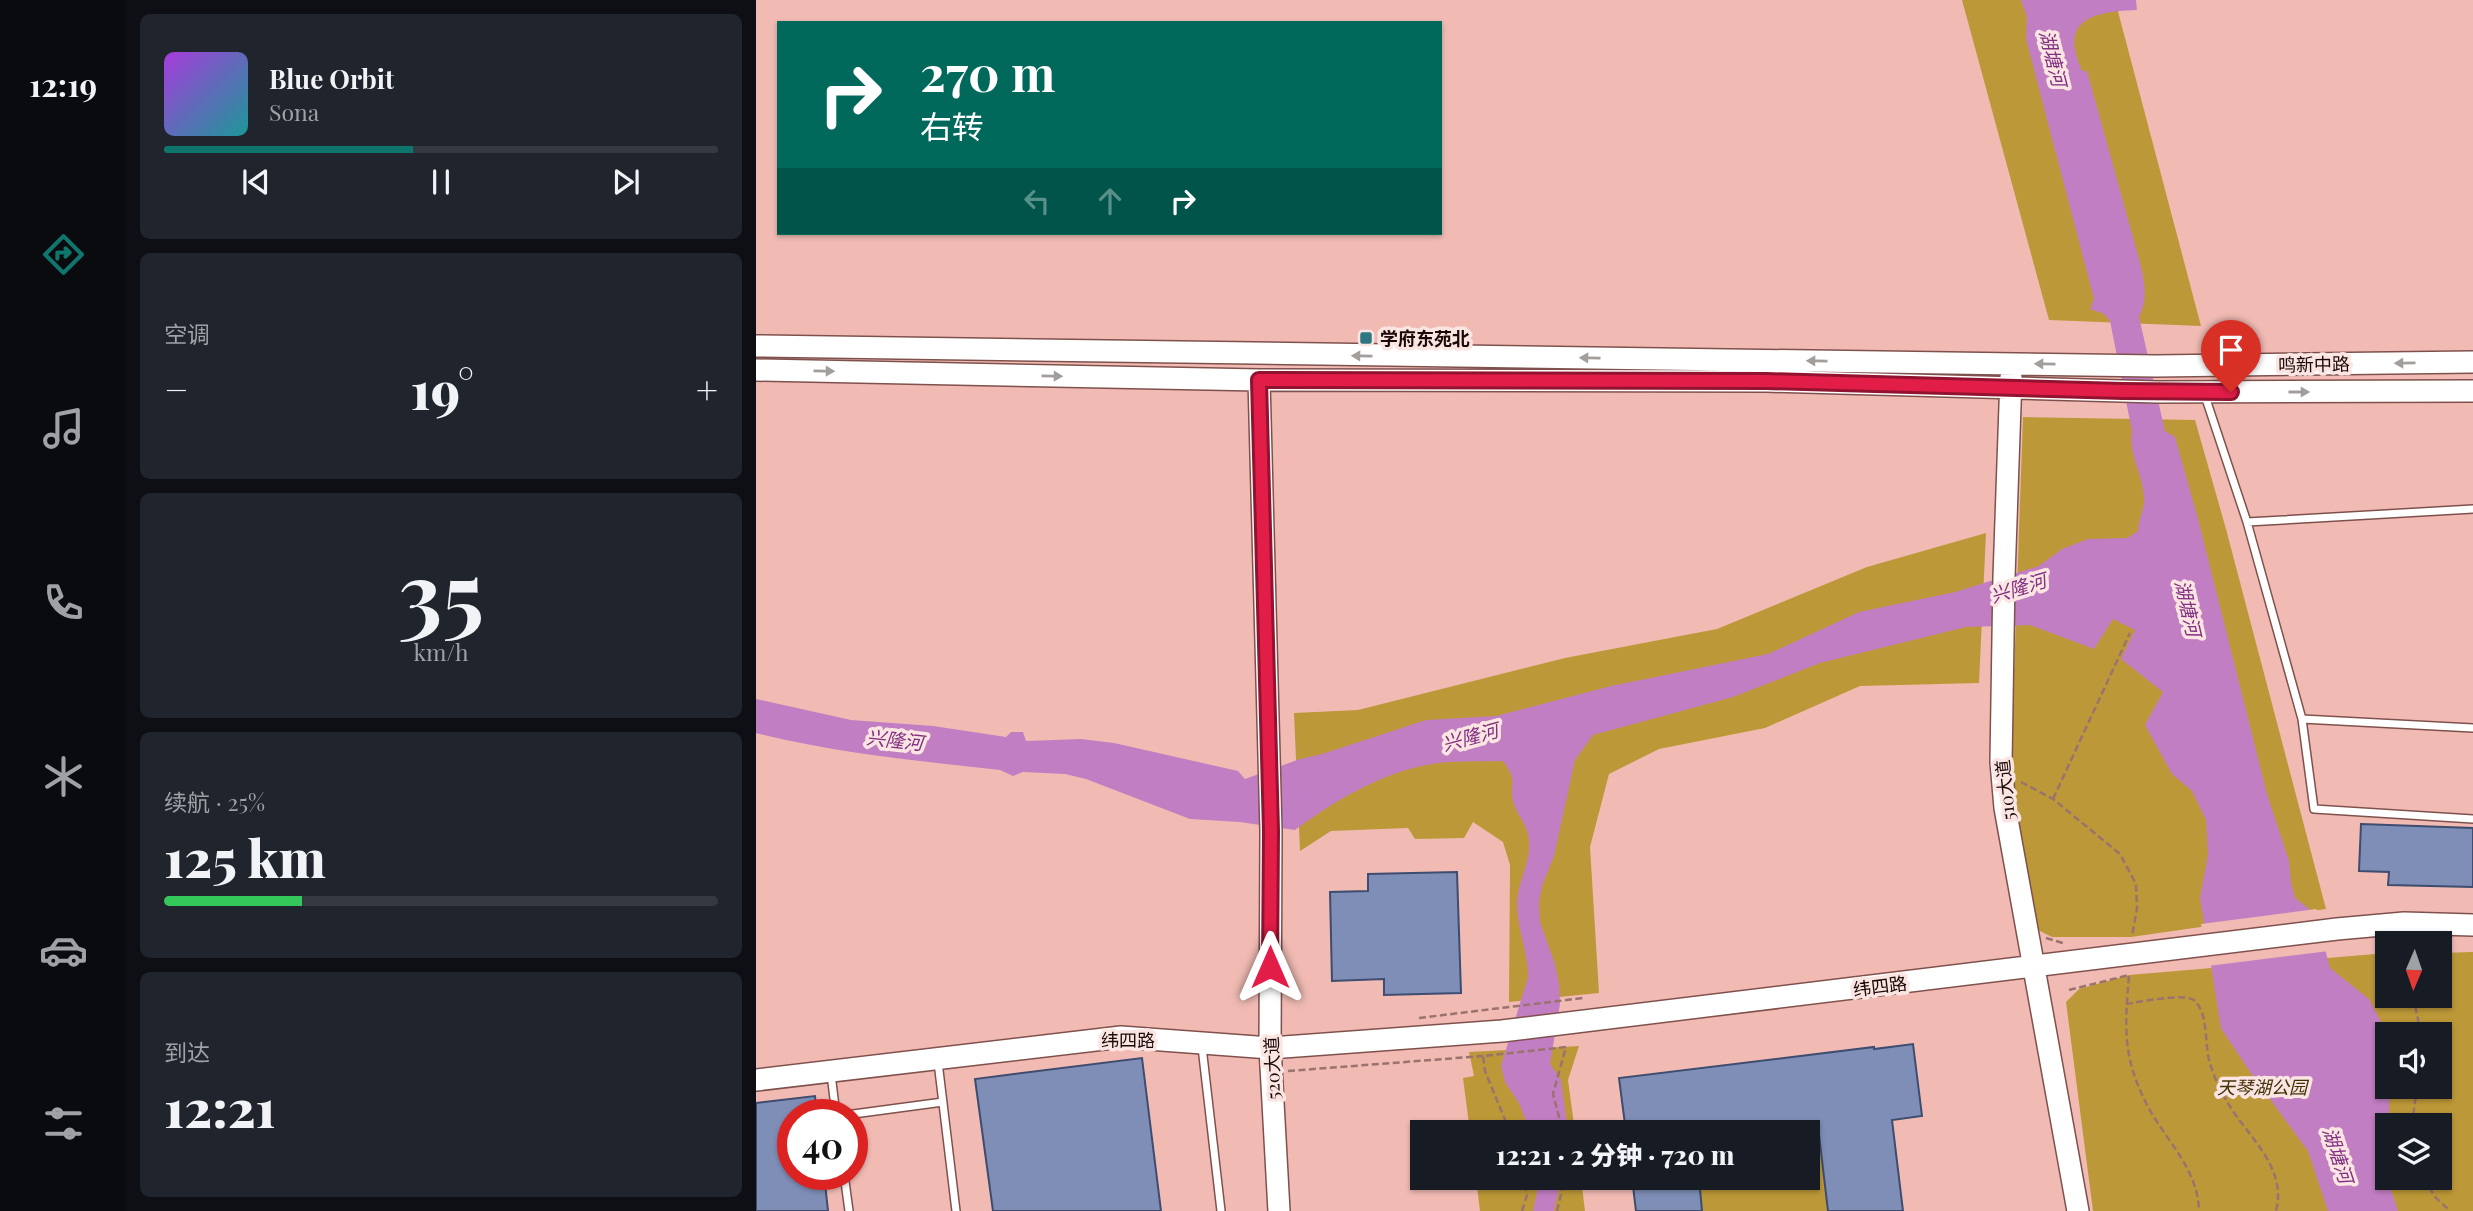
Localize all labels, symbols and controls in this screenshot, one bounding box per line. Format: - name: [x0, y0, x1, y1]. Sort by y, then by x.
- water label: 湖塘河: [2034, 27, 2074, 93]
- text: 270 m: [920, 39, 1055, 104]
- icon: right: [805, 49, 896, 140]
- text: Blue Orbit: [269, 61, 394, 96]
- text: 12:19: [29, 62, 97, 105]
- text: Sona: [269, 96, 319, 127]
- text: 右转: [920, 104, 984, 147]
- icon: previous: [237, 163, 275, 201]
- icon: pause: [422, 163, 460, 201]
- icon: next: [607, 163, 645, 201]
- icon: left: [1018, 182, 1056, 220]
- icon: ahead: [1091, 182, 1129, 220]
- icon: right: [1164, 182, 1202, 220]
- icon: directions: [39, 230, 88, 279]
- text: 空调: [164, 318, 210, 349]
- pin: [2201, 320, 2261, 392]
- place label: 学府东苑北: [1380, 326, 1470, 350]
- marker: 学府东苑北: [1358, 330, 1374, 346]
- icon: arrive: [2212, 331, 2250, 369]
- one-way arrow: [1351, 350, 1373, 362]
- street label: 鸣新中路: [2278, 351, 2350, 377]
- one-way arrow: [1579, 353, 1601, 364]
- text: 19°: [411, 354, 474, 423]
- one-way arrow: [1806, 355, 1828, 367]
- one-way arrow: [2394, 357, 2416, 369]
- one-way arrow: [2034, 358, 2056, 370]
- text: −: [164, 363, 189, 414]
- text: +: [696, 363, 718, 414]
- one-way arrow: [813, 366, 835, 377]
- one-way arrow: [1041, 370, 1063, 382]
- one-way arrow: [2288, 386, 2310, 397]
- icon: music: [39, 404, 88, 453]
- text: 35: [398, 530, 484, 651]
- water label: 兴隆河: [1987, 565, 2053, 608]
- water label: 湖塘河: [2170, 577, 2209, 643]
- icon: phone: [39, 578, 88, 627]
- text: km/h: [413, 636, 469, 667]
- water label: 兴隆河: [1439, 715, 1505, 756]
- water label: 兴隆河: [865, 723, 929, 755]
- icon: climate: [39, 752, 88, 801]
- street label: 510大道: [1990, 758, 2020, 822]
- text: 续航 · 25%: [164, 786, 265, 817]
- text: 125 km: [164, 822, 326, 891]
- icon: car: [39, 926, 88, 975]
- position arrow: [1233, 930, 1307, 1004]
- north arrow: [2375, 931, 2452, 1008]
- map controls: [2375, 931, 2452, 1190]
- street label: 纬四路: [1852, 971, 1908, 1001]
- button: sound: [2375, 1022, 2452, 1099]
- street label: 纬四路: [1101, 1028, 1155, 1052]
- text: 到达: [164, 1036, 210, 1067]
- street label: 520大道: [1259, 1036, 1285, 1100]
- text: 12:21: [164, 1072, 276, 1141]
- park label: 天琴湖公园: [2217, 1075, 2310, 1099]
- icon: filters: [39, 1099, 88, 1148]
- speed limit sign: 40: [777, 1099, 868, 1190]
- button: layers: [2375, 1113, 2452, 1190]
- water label: 湖塘河: [2318, 1124, 2361, 1190]
- text: 12:21 · 2 分钟 · 720 m: [1496, 1137, 1734, 1172]

